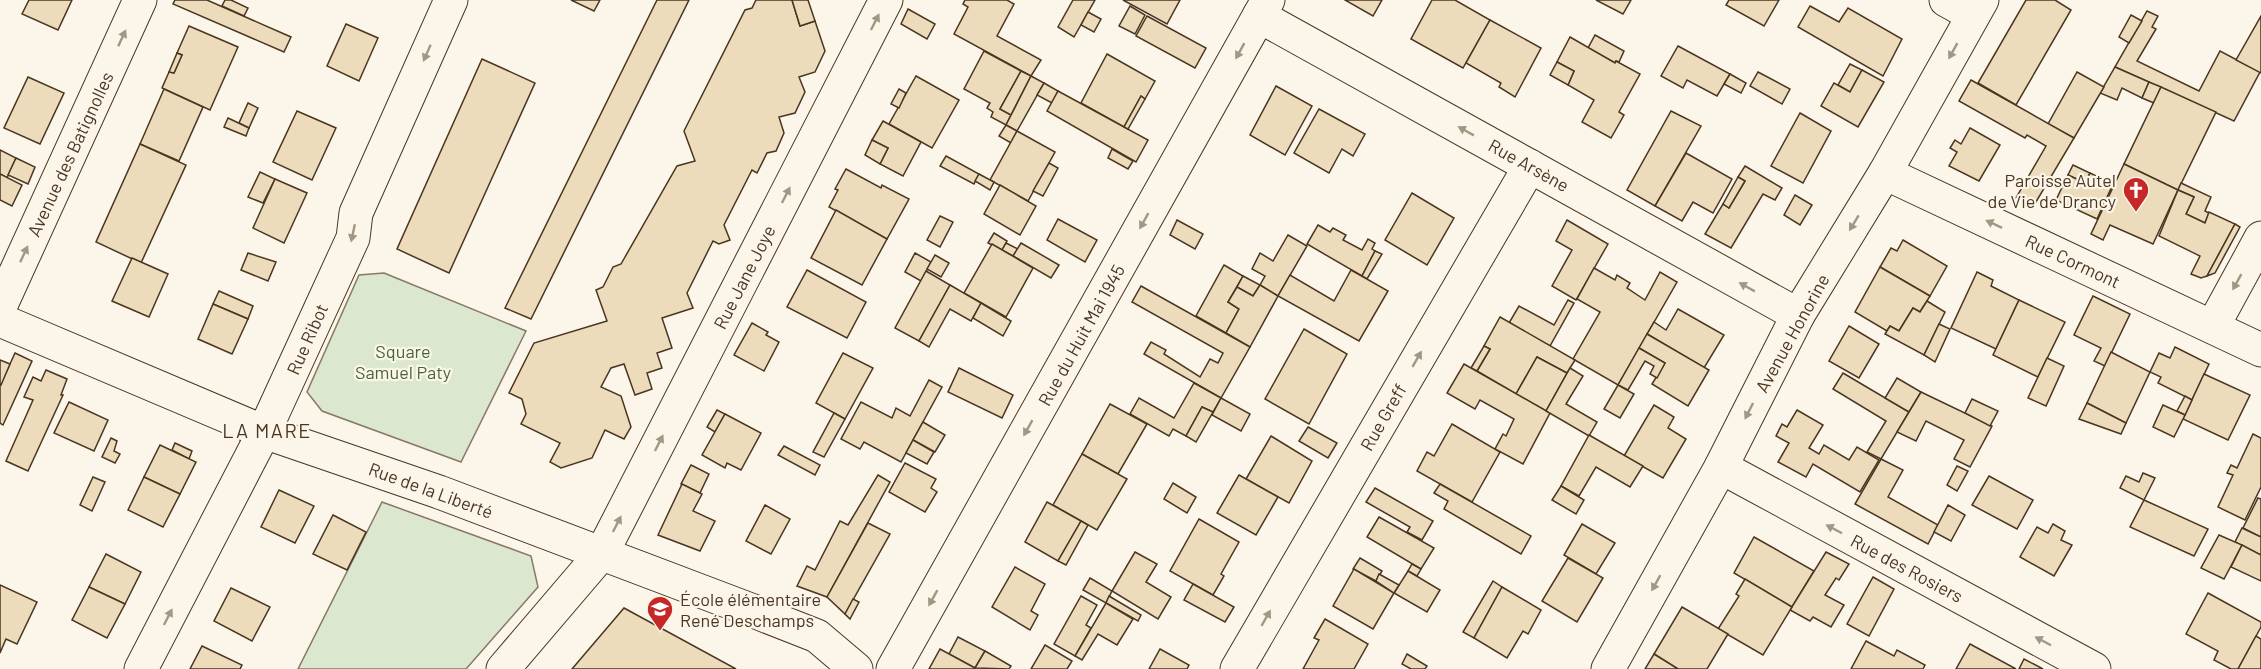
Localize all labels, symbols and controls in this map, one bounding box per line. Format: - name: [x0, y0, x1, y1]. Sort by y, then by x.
- one-way arrow: [870, 13, 880, 30]
- one-way arrow: [118, 30, 127, 47]
- one-way arrow: [1234, 43, 1245, 59]
- one-way arrow: [1948, 43, 1958, 60]
- one-way arrow: [422, 45, 432, 63]
- street label: Avenue des Batignolles: [22, 68, 118, 240]
- one-way arrow: [1458, 126, 1475, 136]
- street label: Rue Arsène: [1485, 134, 1573, 196]
- place label: Paroisse Autel de Vie de Drancy: [1988, 169, 2116, 212]
- church icon: Paroisse Autel de Vie de Drancy: [2121, 175, 2151, 213]
- one-way arrow: [781, 187, 791, 204]
- one-way arrow: [1139, 213, 1149, 230]
- one-way arrow: [1849, 215, 1860, 231]
- one-way arrow: [1985, 220, 2002, 229]
- street label: Rue Jane Joye: [708, 221, 780, 333]
- one-way arrow: [348, 224, 357, 243]
- street label: Rue Cormont: [2022, 229, 2124, 293]
- one-way arrow: [20, 246, 29, 263]
- street label: Rue du Huit Mai 1945: [1033, 260, 1129, 410]
- street label: Avenue Honorine: [1750, 270, 1834, 396]
- one-way arrow: [2232, 274, 2242, 291]
- one-way arrow: [1739, 281, 1755, 292]
- street label: Rue Ribot: [282, 300, 332, 378]
- park label: Square Samuel Paty: [355, 340, 451, 383]
- one-way arrow: [1412, 350, 1422, 367]
- street label: Rue Greff: [1355, 380, 1411, 454]
- one-way arrow: [1744, 403, 1754, 420]
- district label: LA MARE: [222, 418, 312, 442]
- one-way arrow: [1023, 420, 1034, 436]
- one-way arrow: [654, 435, 663, 452]
- street label: Rue de la Liberté: [366, 457, 496, 523]
- one-way arrow: [612, 516, 622, 533]
- one-way arrow: [1826, 524, 1843, 534]
- street label: Rue des Rosiers: [1847, 529, 1967, 607]
- one-way arrow: [1651, 575, 1661, 592]
- place label: École élémentaire René Deschamps: [680, 588, 821, 631]
- one-way arrow: [928, 590, 938, 607]
- school or university icon: École élémentaire René Deschamps: [645, 594, 675, 632]
- one-way arrow: [163, 608, 173, 625]
- one-way arrow: [1261, 610, 1272, 626]
- one-way arrow: [2034, 636, 2051, 646]

